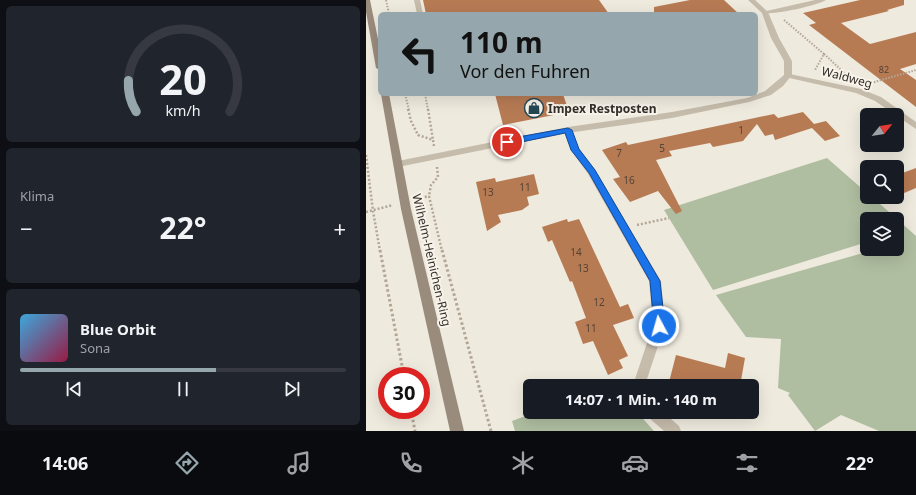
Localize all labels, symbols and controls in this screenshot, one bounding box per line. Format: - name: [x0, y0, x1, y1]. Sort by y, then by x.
- text: 110 m: [460, 23, 543, 61]
- icon: left: [394, 28, 446, 80]
- text: 20: [159, 51, 207, 107]
- text: Vor den Fuhren: [460, 59, 590, 83]
- street label: Waldweg: [820, 62, 874, 92]
- house number: 82: [879, 63, 889, 76]
- shop icon: Impex Restposten: [523, 97, 545, 119]
- text: km/h: [165, 100, 201, 119]
- place label: Impex Restposten: [548, 100, 656, 117]
- north arrow: [860, 108, 904, 152]
- map controls: [860, 108, 904, 256]
- house number: 1: [738, 123, 744, 137]
- pin: [490, 125, 524, 159]
- icon: arrive: [496, 131, 518, 153]
- house number: 5: [659, 141, 665, 155]
- house number: 7: [616, 146, 622, 160]
- button: search: [860, 160, 904, 204]
- house number: 16: [623, 173, 635, 187]
- house number: 11: [519, 180, 531, 194]
- house number: 13: [482, 185, 494, 199]
- text: Klima: [20, 187, 54, 205]
- street label: Wilhelm-Heinichen-Ring: [408, 192, 456, 328]
- text: 22°: [159, 207, 207, 248]
- button: layers: [860, 212, 904, 256]
- text: −: [20, 213, 33, 243]
- text: +: [333, 213, 346, 243]
- house number: 14: [570, 245, 582, 259]
- house number: 13: [577, 261, 589, 275]
- house number: 12: [593, 295, 605, 309]
- position arrow: [638, 305, 680, 347]
- text: Blue Orbit: [80, 319, 156, 339]
- house number: 11: [585, 321, 597, 335]
- text: Sona: [80, 339, 110, 357]
- speed limit sign: 30: [378, 367, 430, 419]
- icon: previous: [63, 378, 85, 400]
- icon: pause: [172, 378, 194, 400]
- icon: next: [281, 378, 303, 400]
- text: 14:07 · 1 Min. · 140 m: [565, 389, 717, 409]
- icon: directions: [173, 449, 201, 477]
- icon: music: [285, 449, 313, 477]
- icon: phone: [397, 449, 425, 477]
- icon: climate: [509, 449, 537, 477]
- icon: car: [621, 449, 649, 477]
- icon: filters: [733, 449, 761, 477]
- text: 14:06: [42, 451, 88, 475]
- text: 22°: [846, 451, 874, 475]

